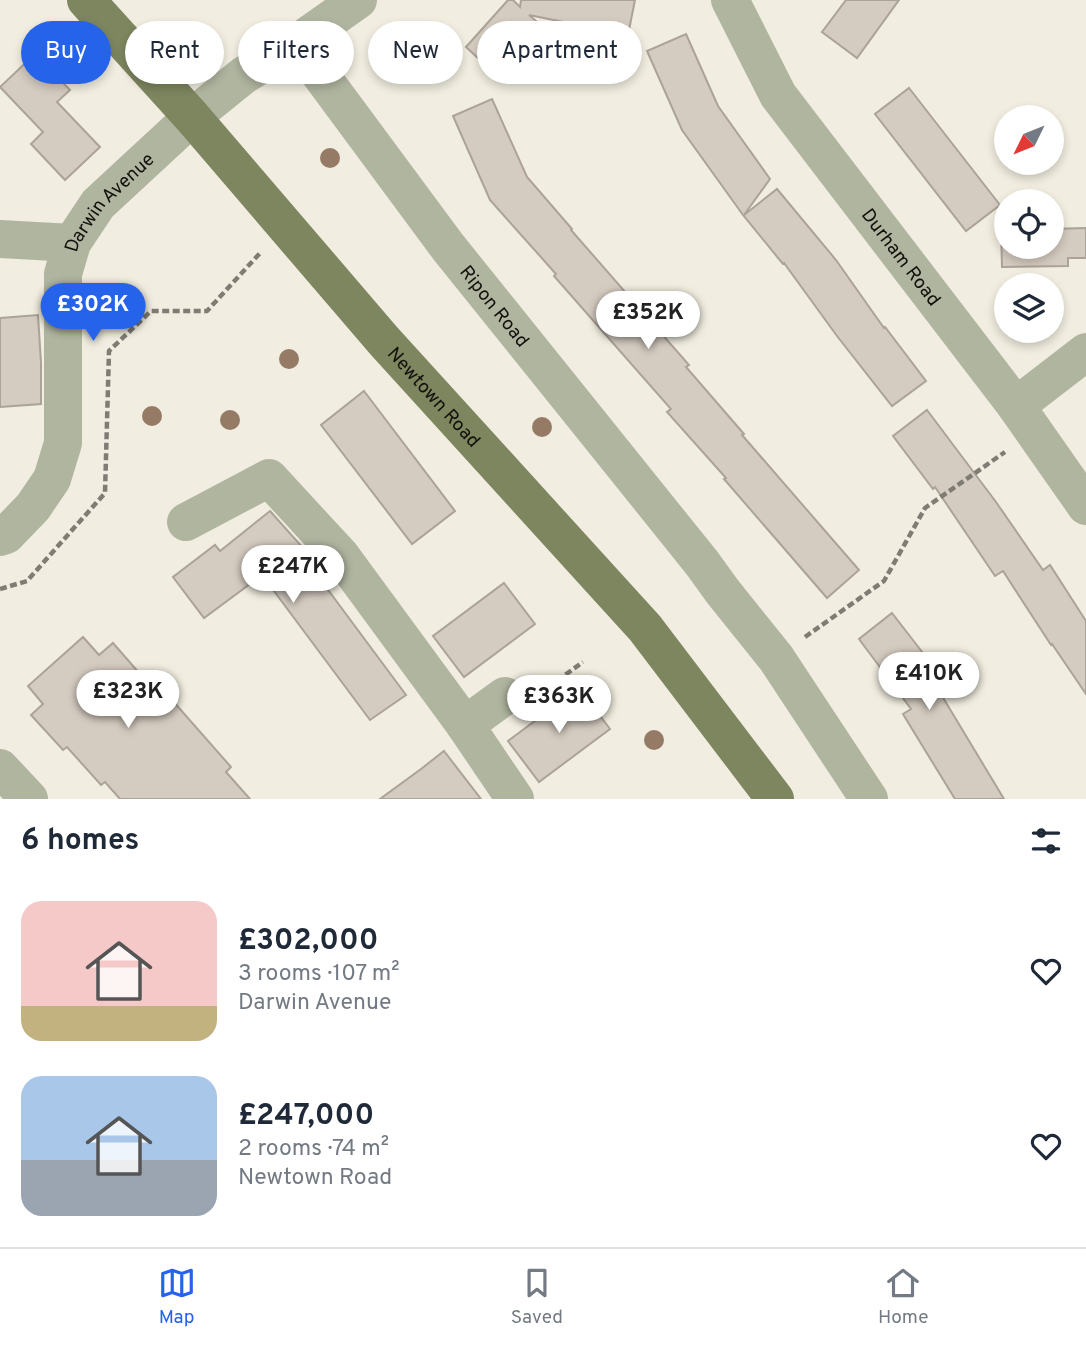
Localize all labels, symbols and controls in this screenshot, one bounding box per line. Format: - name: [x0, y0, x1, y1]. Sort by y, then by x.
- chip: Buy: [21, 21, 111, 84]
- chip: Rent: [125, 21, 224, 84]
- chip: Filters: [238, 21, 354, 84]
- chip: New: [368, 21, 463, 84]
- chip: Apartment: [477, 21, 642, 84]
- north arrow: [994, 105, 1064, 175]
- map controls: [994, 105, 1064, 343]
- street label: Darwin Avenue: [60, 148, 160, 255]
- button: locate: [994, 189, 1064, 259]
- street label: Durham Road: [855, 204, 945, 312]
- street label: Ripon Road: [453, 261, 534, 353]
- button: layers: [994, 273, 1064, 343]
- pin: £302K: [44, 284, 142, 343]
- text: £302K: [57, 291, 129, 320]
- pin: £352K: [599, 292, 697, 351]
- text: £352K: [612, 299, 684, 328]
- street label: Newtown Road: [381, 343, 485, 453]
- pin: £247K: [244, 546, 342, 605]
- text: £247K: [257, 553, 329, 582]
- pin: £410K: [880, 652, 978, 712]
- text: £410K: [894, 660, 964, 689]
- pin: £323K: [79, 670, 177, 730]
- pin: £363K: [510, 676, 608, 735]
- text: £323K: [92, 678, 164, 707]
- text: £363K: [523, 683, 595, 712]
- icon: filters: [1027, 822, 1065, 860]
- text: 6 homes: [21, 823, 139, 860]
- text: £302,000: [238, 923, 379, 960]
- icon: home: [77, 929, 161, 1013]
- icon: heart: [1027, 952, 1065, 990]
- text: 3 rooms · 107 m²: [238, 960, 400, 989]
- text: Darwin Avenue: [238, 989, 391, 1018]
- text: £247,000: [238, 1098, 374, 1135]
- icon: home: [77, 1104, 161, 1188]
- icon: heart: [1027, 1127, 1065, 1165]
- text: 2 rooms · 74 m²: [238, 1135, 389, 1164]
- text: Newtown Road: [238, 1164, 392, 1193]
- tab: Map: [158, 1264, 196, 1330]
- tab: Saved: [511, 1264, 563, 1330]
- tab: Home: [878, 1264, 928, 1330]

